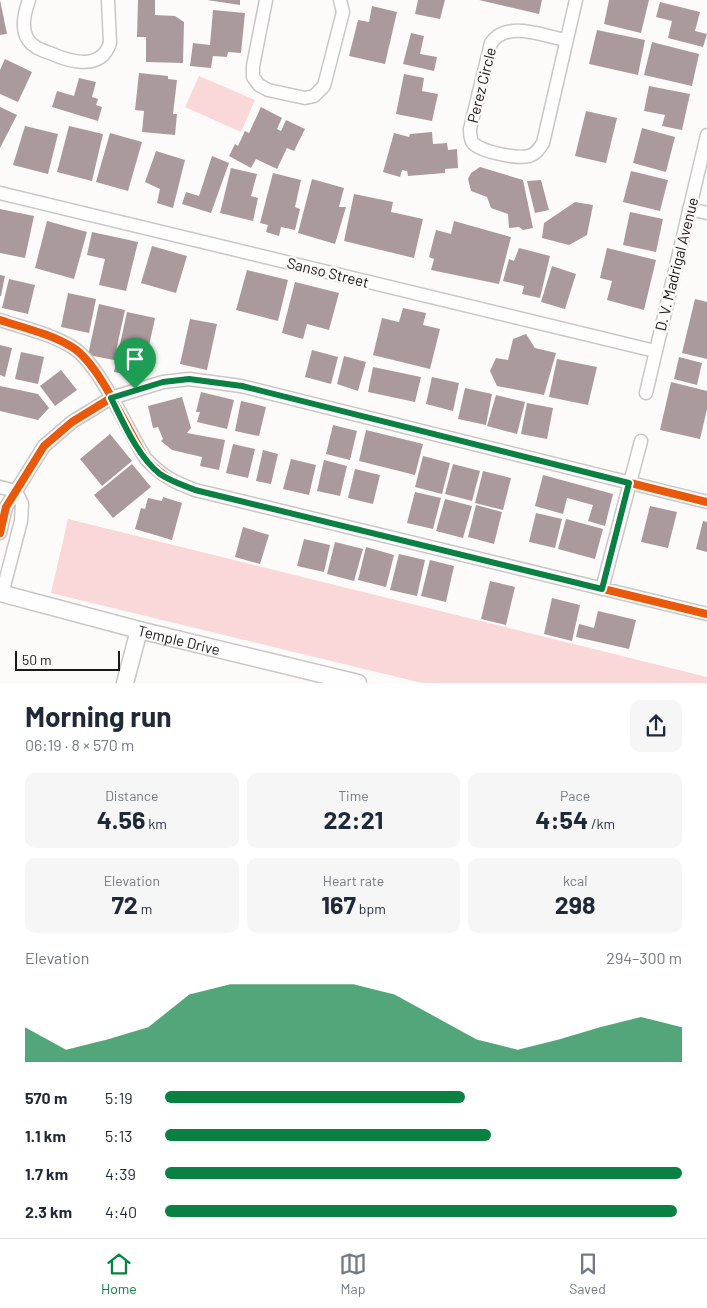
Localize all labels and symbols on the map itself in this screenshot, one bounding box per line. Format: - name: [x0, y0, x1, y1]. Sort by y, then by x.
- street label: Perez Circle: [463, 45, 499, 125]
- street label: D. V. Madrigal Avenue: [651, 195, 701, 333]
- street label: Sanso Street: [285, 253, 371, 291]
- pin: [114, 338, 156, 389]
- street label: Temple Drive: [136, 621, 222, 658]
- scale bar: [15, 648, 120, 671]

